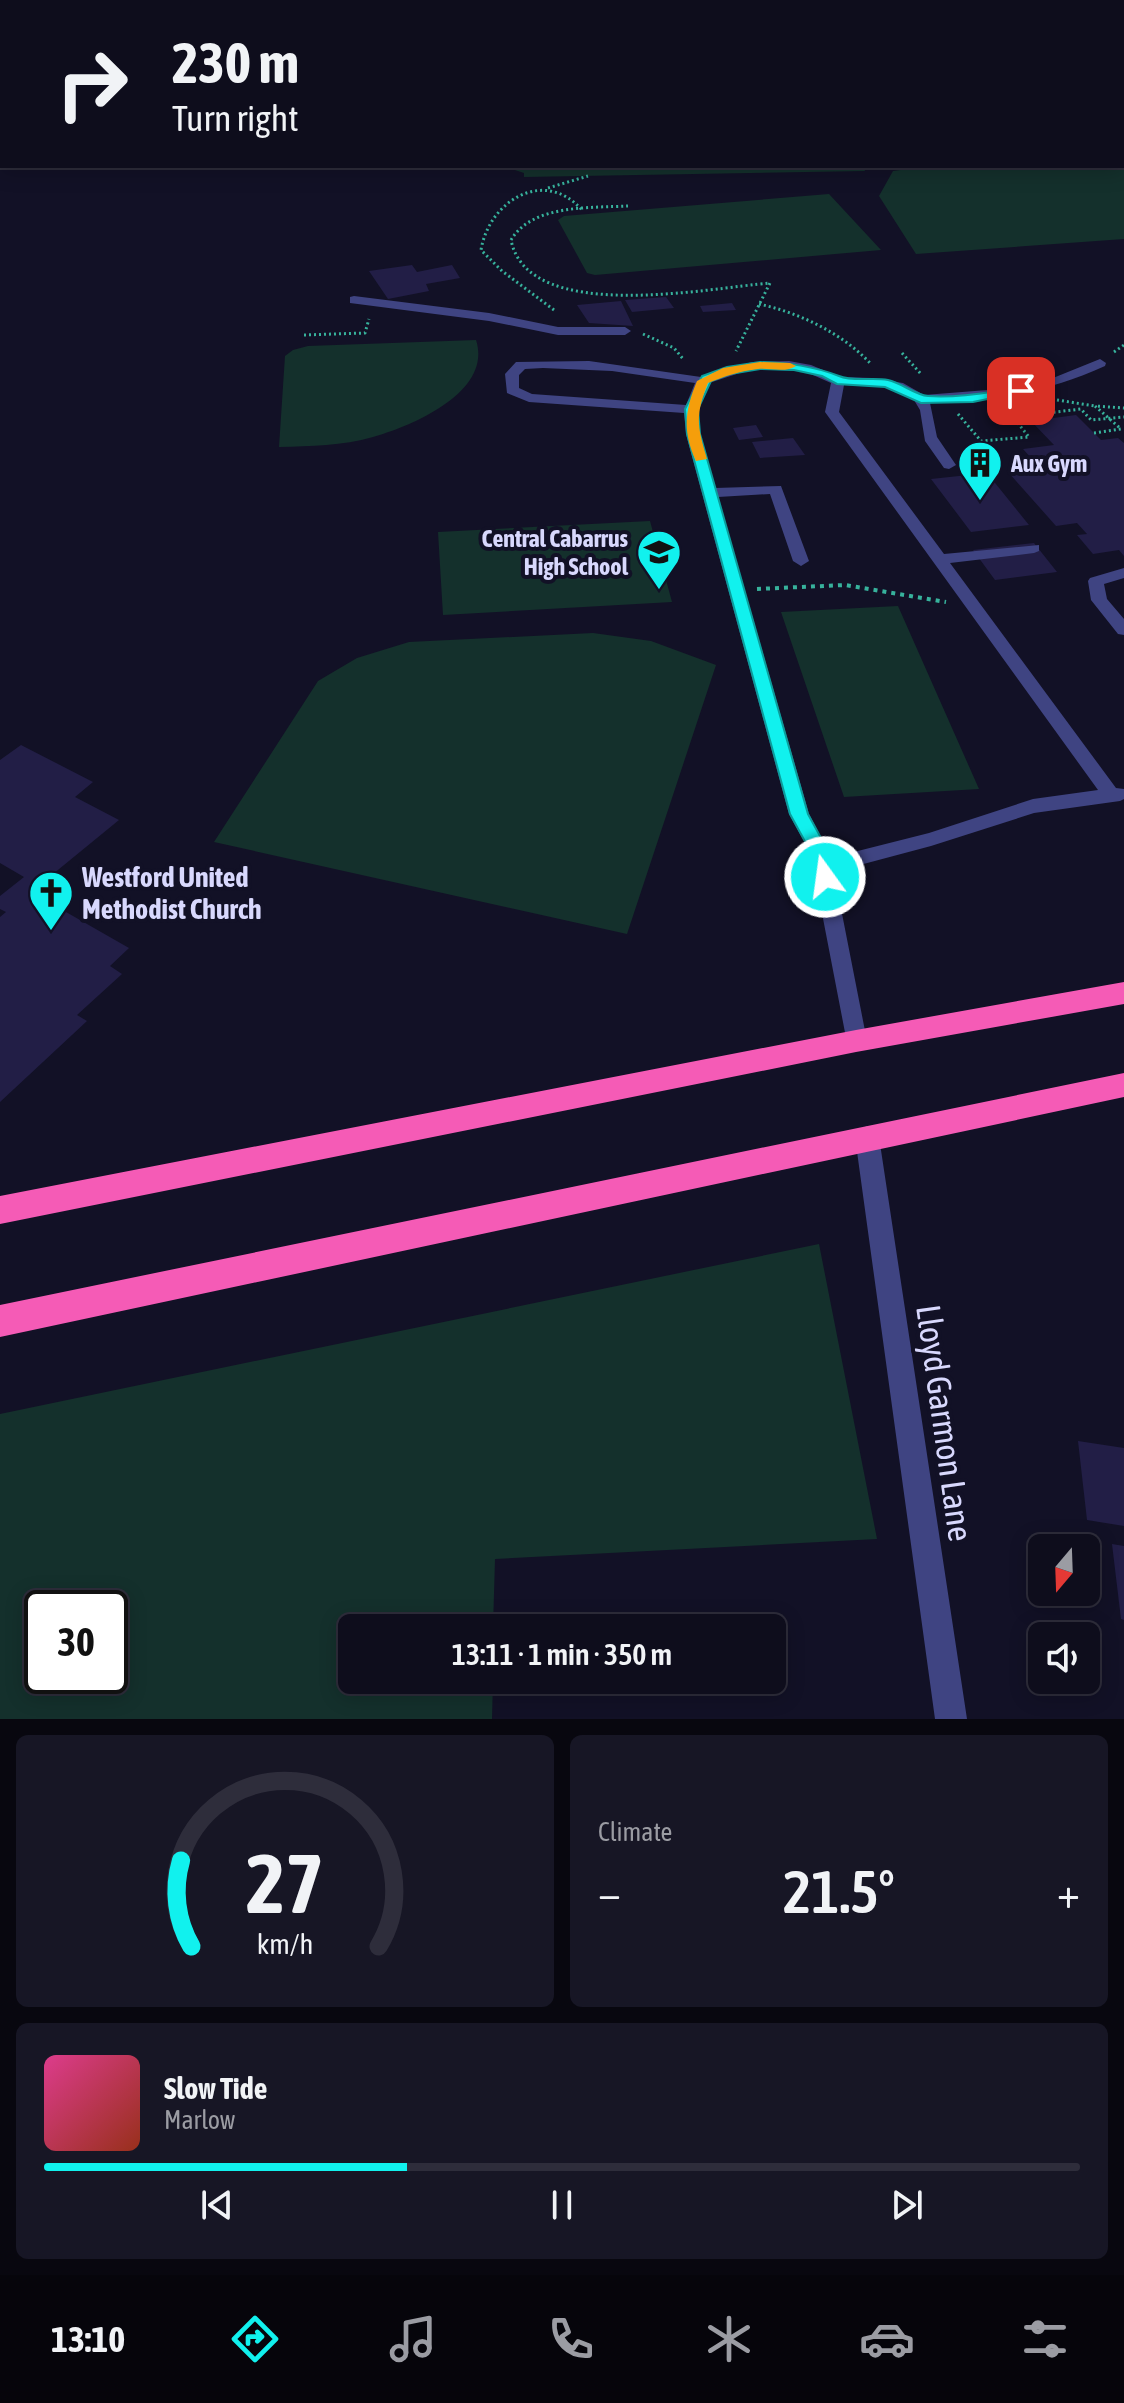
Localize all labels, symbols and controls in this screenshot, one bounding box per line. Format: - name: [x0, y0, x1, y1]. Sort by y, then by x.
- text: 230 m: [172, 31, 299, 95]
- icon: right: [40, 32, 144, 136]
- text: Turn right: [172, 97, 299, 139]
- pin: [987, 357, 1055, 425]
- icon: arrive: [999, 369, 1043, 413]
- building icon: Aux Gym: [956, 439, 1004, 502]
- place label: Aux Gym: [1010, 450, 1087, 477]
- place label: Central Cabarrus High School: [482, 525, 629, 580]
- school or university icon: Central Cabarrus High School: [635, 528, 683, 591]
- position arrow: [783, 835, 867, 919]
- place label: Westford United Methodist Church: [81, 861, 262, 925]
- church icon: Westford United Methodist Church: [27, 869, 75, 932]
- street label: Lloyd Garmon Lane: [909, 1302, 981, 1544]
- north arrow: [1028, 1534, 1100, 1606]
- map controls: [1028, 1534, 1100, 1694]
- speed limit sign: 30: [24, 1590, 128, 1694]
- button: sound: [1028, 1622, 1100, 1694]
- text: 13:11 · 1 min · 350 m: [452, 1637, 672, 1671]
- text: Climate: [598, 1817, 672, 1847]
- text: 27: [246, 1835, 324, 1931]
- text: 21.5°: [783, 1857, 895, 1926]
- text: −: [598, 1867, 621, 1917]
- text: +: [1057, 1867, 1080, 1917]
- text: km/h: [257, 1927, 313, 1960]
- text: Slow Tide: [164, 2071, 267, 2105]
- text: Marlow: [164, 2105, 235, 2135]
- icon: previous: [195, 2183, 239, 2227]
- icon: pause: [540, 2183, 584, 2227]
- icon: next: [885, 2183, 929, 2227]
- icon: directions: [227, 2311, 283, 2367]
- icon: music: [385, 2311, 441, 2367]
- icon: phone: [543, 2311, 599, 2367]
- icon: climate: [701, 2311, 757, 2367]
- icon: car: [859, 2311, 915, 2367]
- icon: filters: [1017, 2311, 1073, 2367]
- text: 13:10: [51, 2318, 125, 2360]

